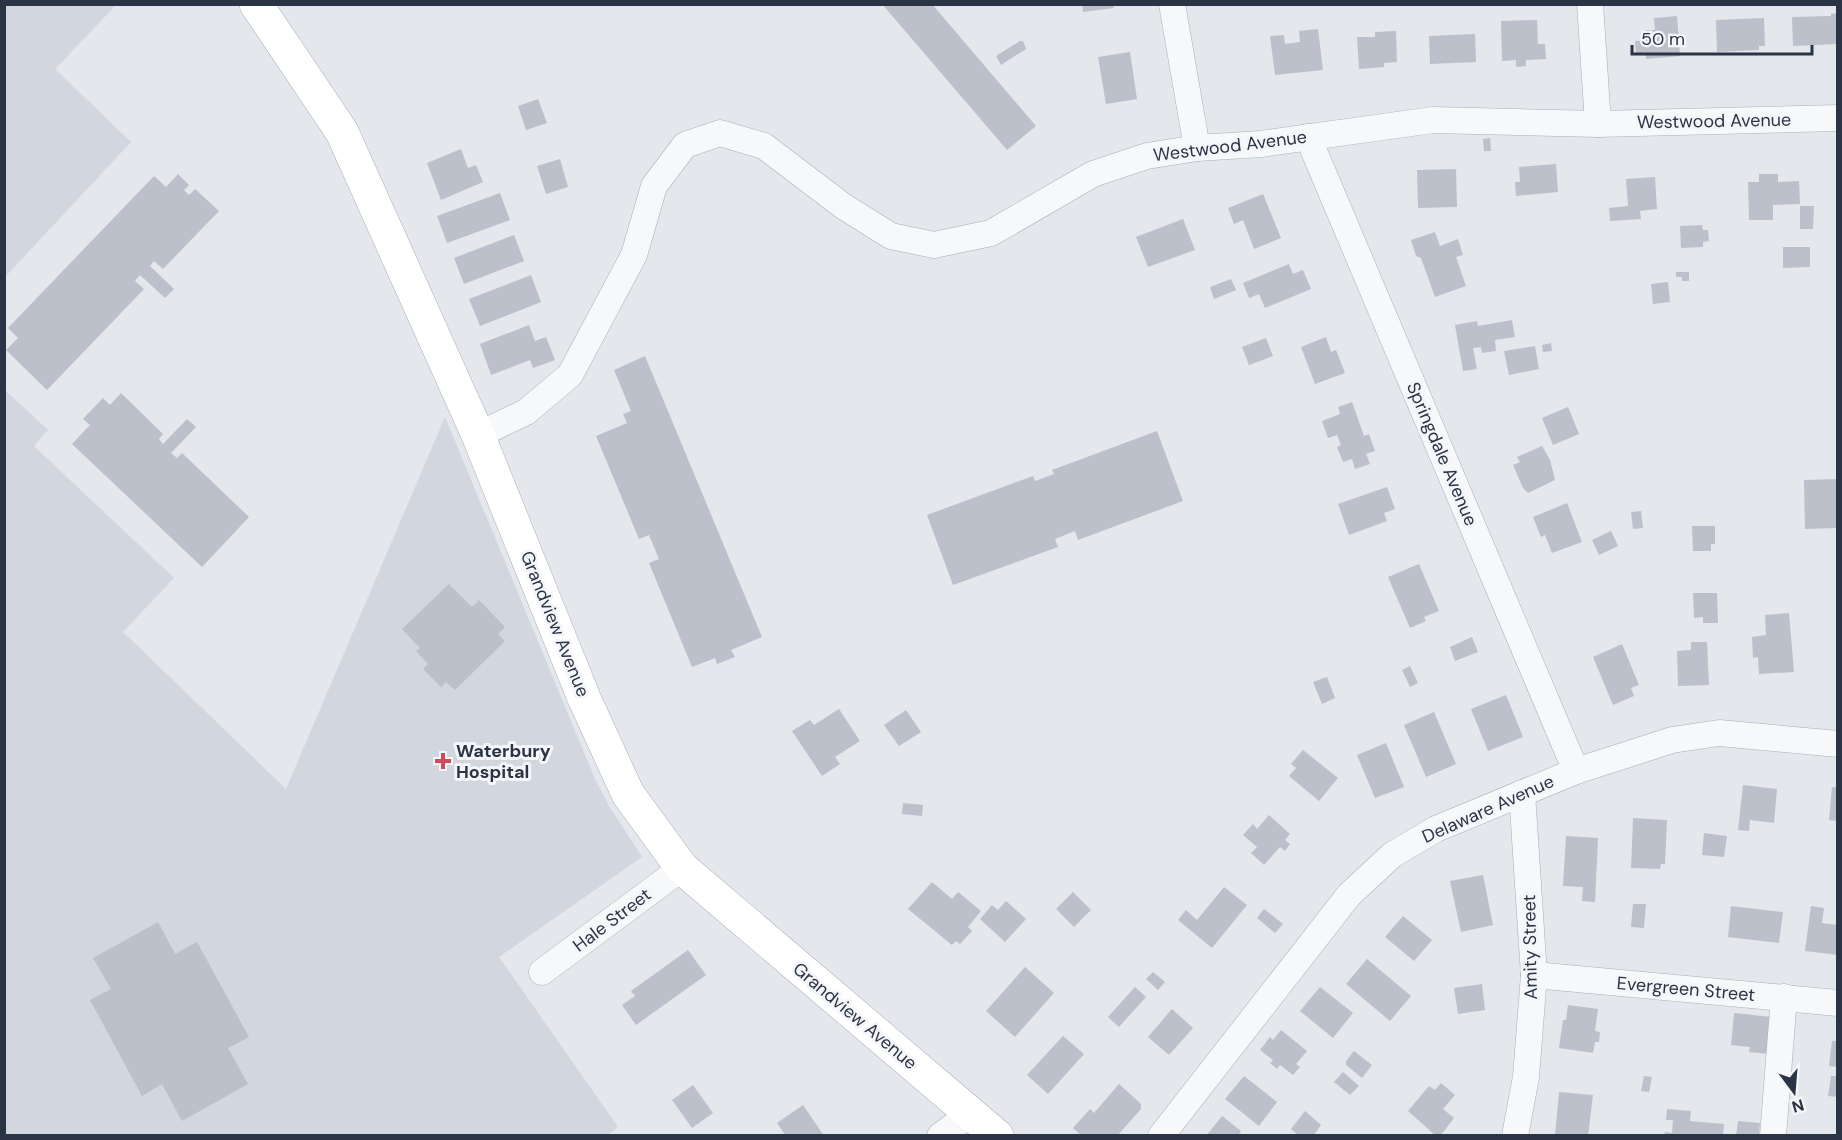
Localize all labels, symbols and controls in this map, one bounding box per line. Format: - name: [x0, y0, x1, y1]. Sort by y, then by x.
- scale bar: [1632, 18, 1812, 56]
- text: 50 m: [1641, 27, 1685, 51]
- street label: Westwood Avenue: [1637, 108, 1791, 134]
- street label: Westwood Avenue: [1152, 125, 1308, 167]
- street label: Springdale Avenue: [1401, 378, 1483, 530]
- street label: Grandview Avenue: [515, 548, 595, 700]
- place label: Waterbury Hospital: [456, 739, 551, 784]
- marker: Waterbury Hospital: [434, 752, 452, 770]
- street label: Delaware Avenue: [1418, 769, 1558, 849]
- street label: Hale Street: [568, 883, 656, 957]
- street label: Amity Street: [1517, 894, 1543, 1000]
- street label: Grandview Avenue: [788, 957, 922, 1075]
- street label: Evergreen Street: [1616, 971, 1756, 1007]
- north arrow: [1764, 1062, 1824, 1122]
- text: N: [1789, 1094, 1807, 1118]

